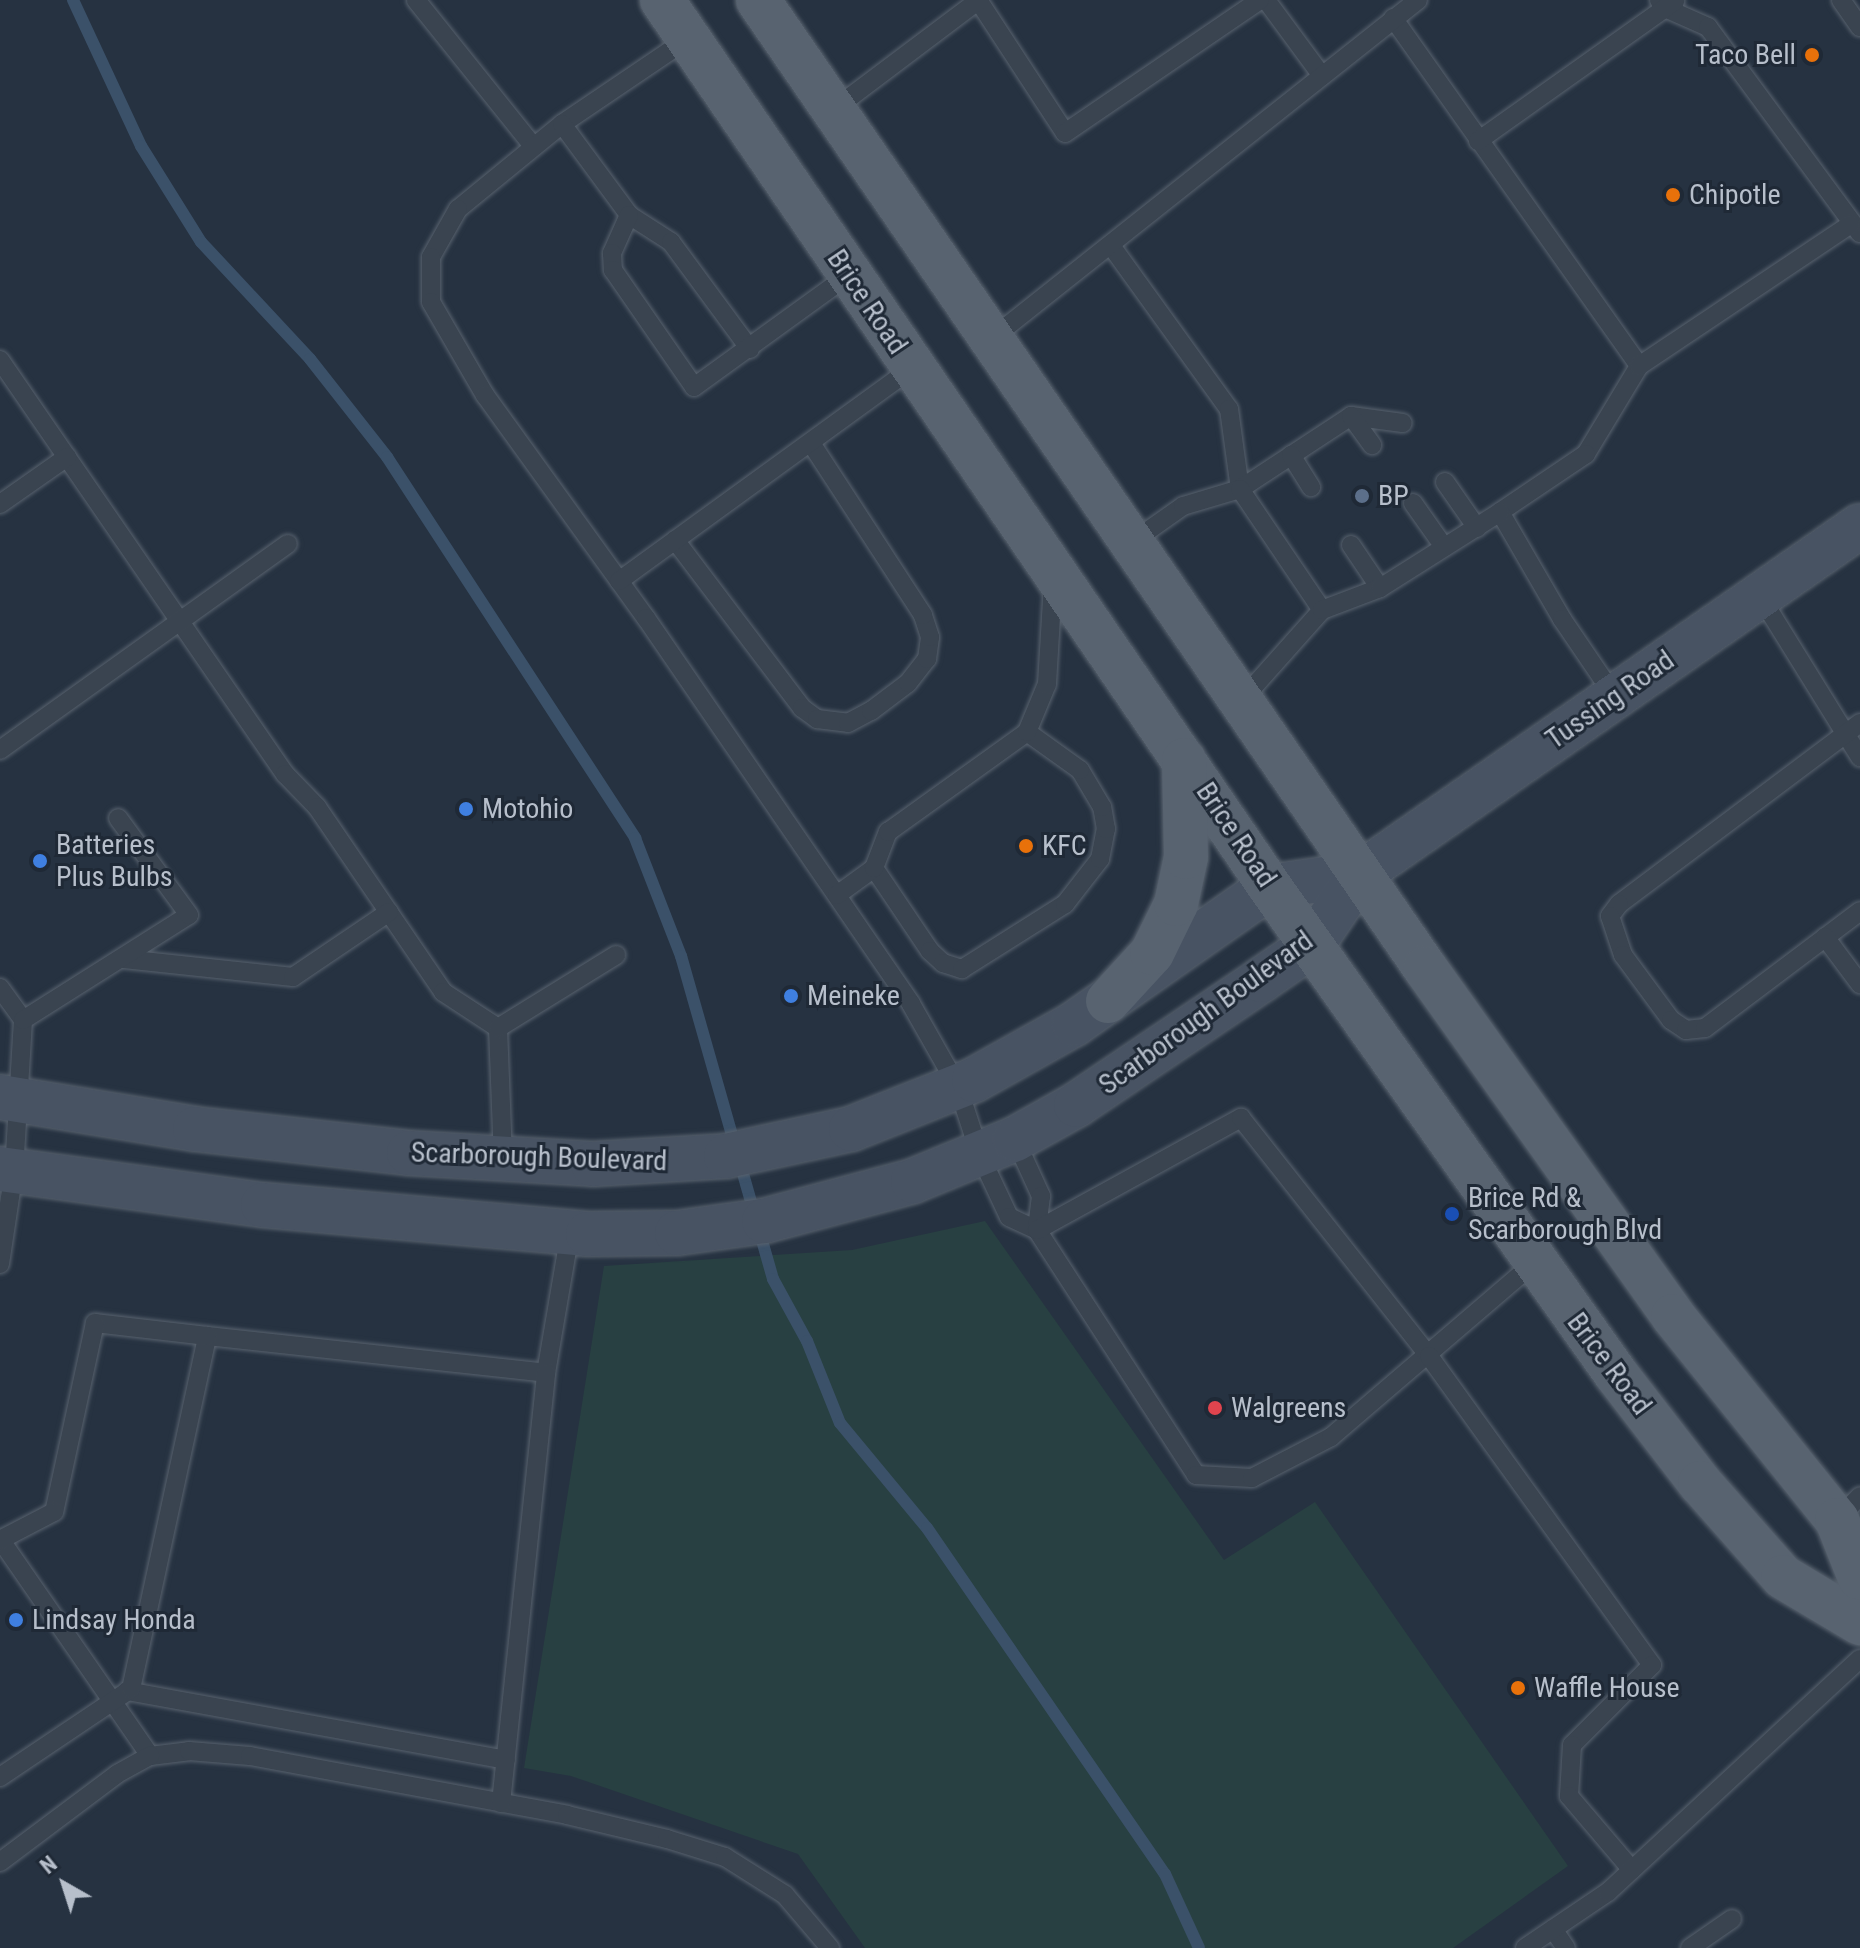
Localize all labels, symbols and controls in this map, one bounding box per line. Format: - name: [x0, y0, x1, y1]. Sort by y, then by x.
- place label: Taco Bell: [1695, 38, 1796, 72]
- marker: Taco Bell: [1803, 46, 1821, 64]
- place label: Chipotle: [1689, 178, 1781, 212]
- marker: Chipotle: [1664, 186, 1682, 204]
- street label: Brice Road: [820, 243, 914, 361]
- place label: BP: [1378, 479, 1409, 513]
- marker: BP: [1353, 487, 1371, 505]
- street label: Tussing Road: [1539, 644, 1681, 756]
- street label: Brice Road: [1189, 776, 1283, 894]
- place label: Motohio: [482, 792, 573, 826]
- marker: Motohio: [457, 800, 475, 818]
- place label: Batteries Plus Bulbs: [56, 828, 172, 894]
- place label: KFC: [1042, 829, 1087, 863]
- marker: KFC: [1017, 837, 1035, 855]
- marker: Batteries Plus Bulbs: [31, 852, 49, 870]
- street label: Scarborough Boulevard: [1092, 924, 1320, 1102]
- place label: Meineke: [807, 979, 900, 1013]
- marker: Meineke: [782, 987, 800, 1005]
- street label: Scarborough Boulevard: [410, 1136, 668, 1178]
- place label: Brice Rd & Scarborough Blvd: [1468, 1181, 1662, 1247]
- marker: Brice Rd & Scarborough Blvd: [1443, 1205, 1461, 1223]
- street label: Brice Road: [1560, 1306, 1658, 1422]
- place label: Walgreens: [1231, 1391, 1346, 1425]
- marker: Walgreens: [1206, 1399, 1224, 1417]
- place label: Lindsay Honda: [32, 1603, 196, 1637]
- marker: Lindsay Honda: [7, 1611, 25, 1629]
- place label: Waffle House: [1534, 1671, 1680, 1705]
- marker: Waffle House: [1509, 1679, 1527, 1697]
- north arrow: [24, 1844, 104, 1924]
- text: N: [35, 1851, 62, 1879]

